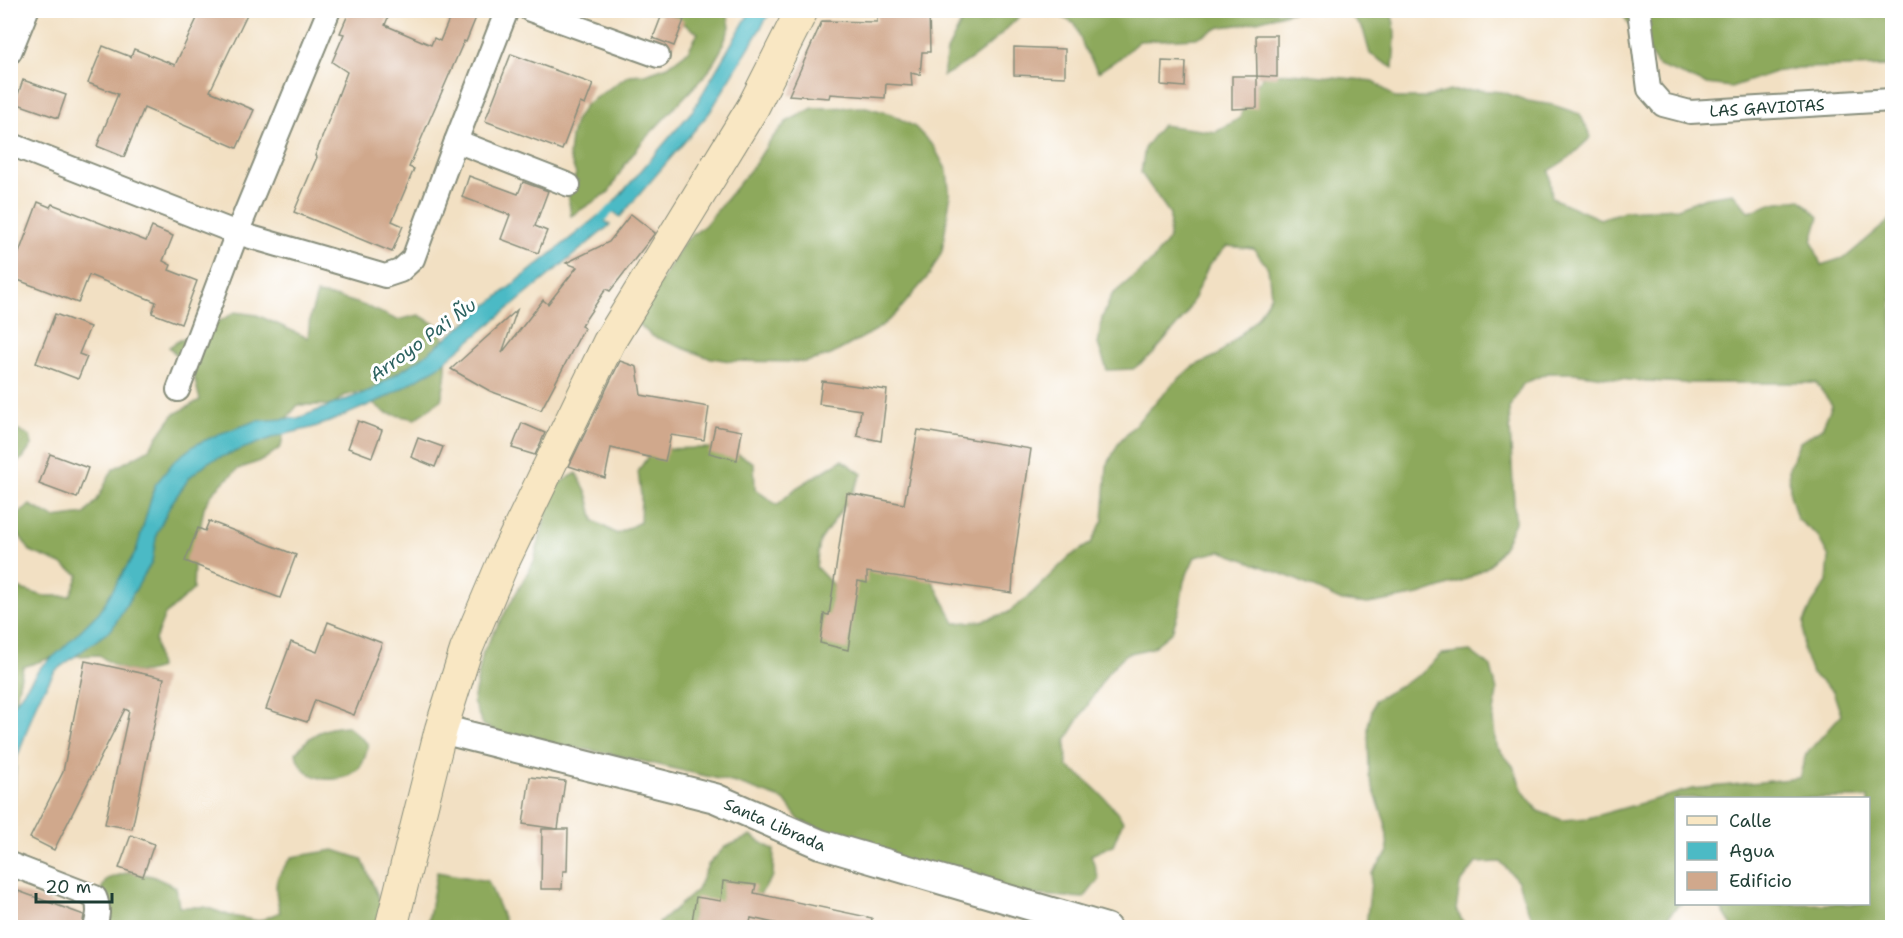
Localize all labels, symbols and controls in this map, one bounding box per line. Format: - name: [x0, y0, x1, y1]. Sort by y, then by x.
- street label: LAS GAVIOTAS: [1709, 94, 1825, 121]
- water label: Arroyo Pa'i Ñu: [365, 293, 481, 387]
- street label: Santa Librada: [721, 793, 828, 856]
- legend: [1675, 797, 1870, 905]
- text: Calle: [1729, 809, 1772, 833]
- text: Agua: [1729, 839, 1774, 863]
- scale bar: [36, 866, 112, 904]
- text: Edificio: [1729, 869, 1792, 893]
- text: 20 m: [45, 875, 91, 899]

